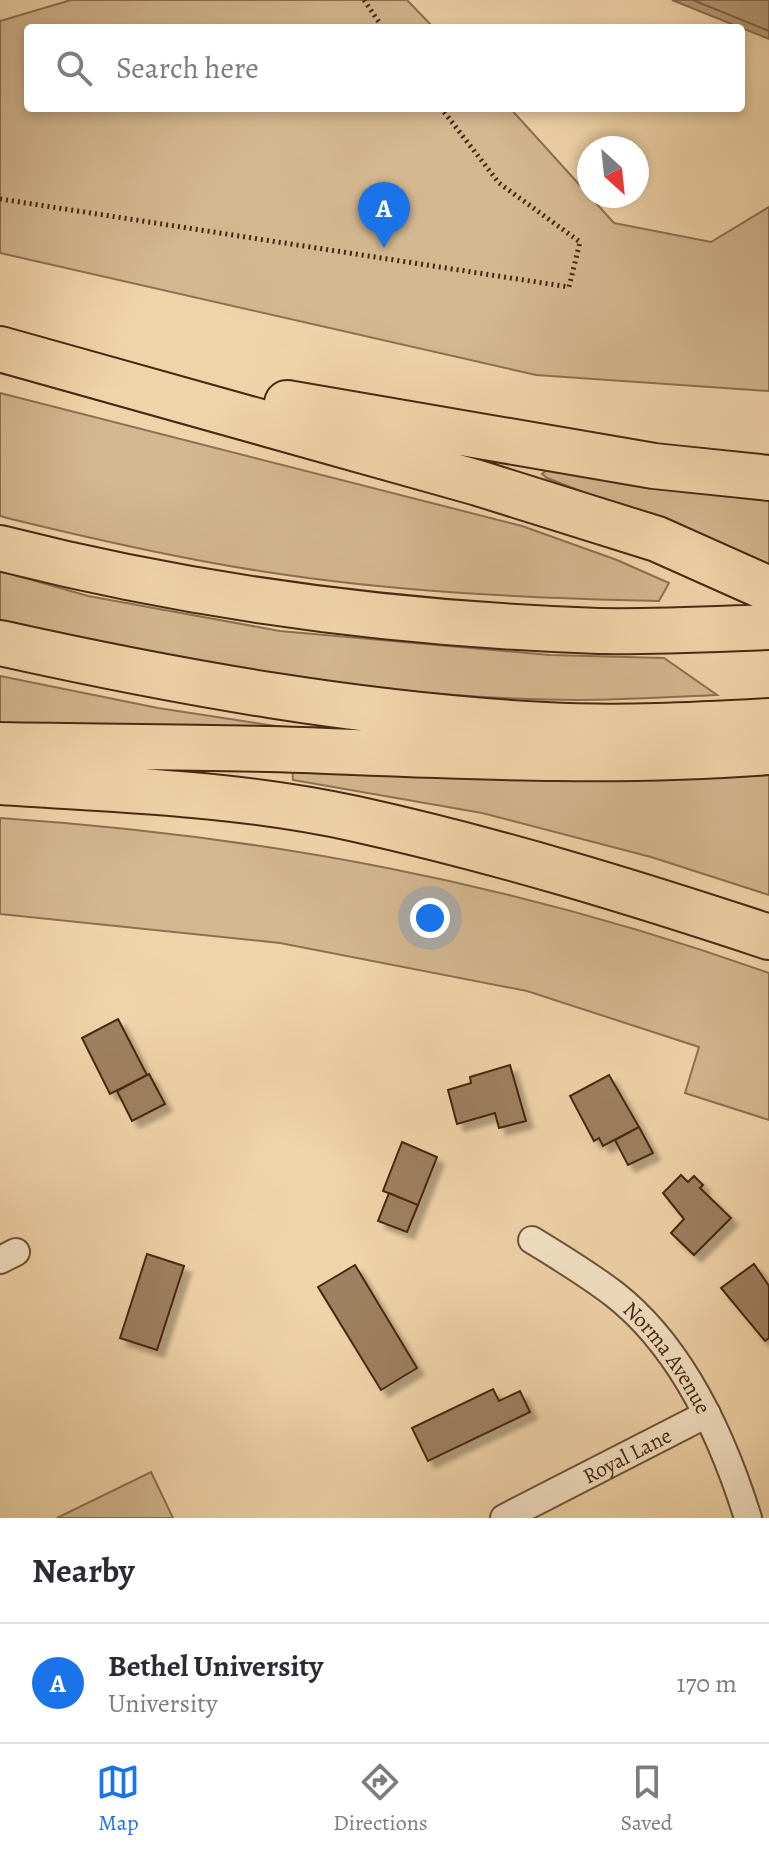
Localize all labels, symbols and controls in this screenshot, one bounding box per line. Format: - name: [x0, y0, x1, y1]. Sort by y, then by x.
- search box: [24, 24, 745, 112]
- icon: search: [52, 46, 96, 90]
- text: Search here: [116, 48, 259, 88]
- north arrow: [577, 136, 649, 208]
- pin: A: [358, 182, 410, 248]
- your location: [410, 898, 450, 938]
- street label: Norma Avenue: [616, 1295, 718, 1419]
- street label: Royal Lane: [578, 1421, 677, 1491]
- text: Nearby: [32, 1547, 135, 1594]
- text: Bethel University: [108, 1646, 323, 1686]
- text: A: [50, 1666, 66, 1701]
- text: 170 m: [677, 1666, 737, 1701]
- text: University: [108, 1686, 218, 1721]
- tab: Map: [96, 1760, 140, 1838]
- tab: Directions: [333, 1760, 428, 1838]
- tab: Saved: [620, 1760, 673, 1838]

